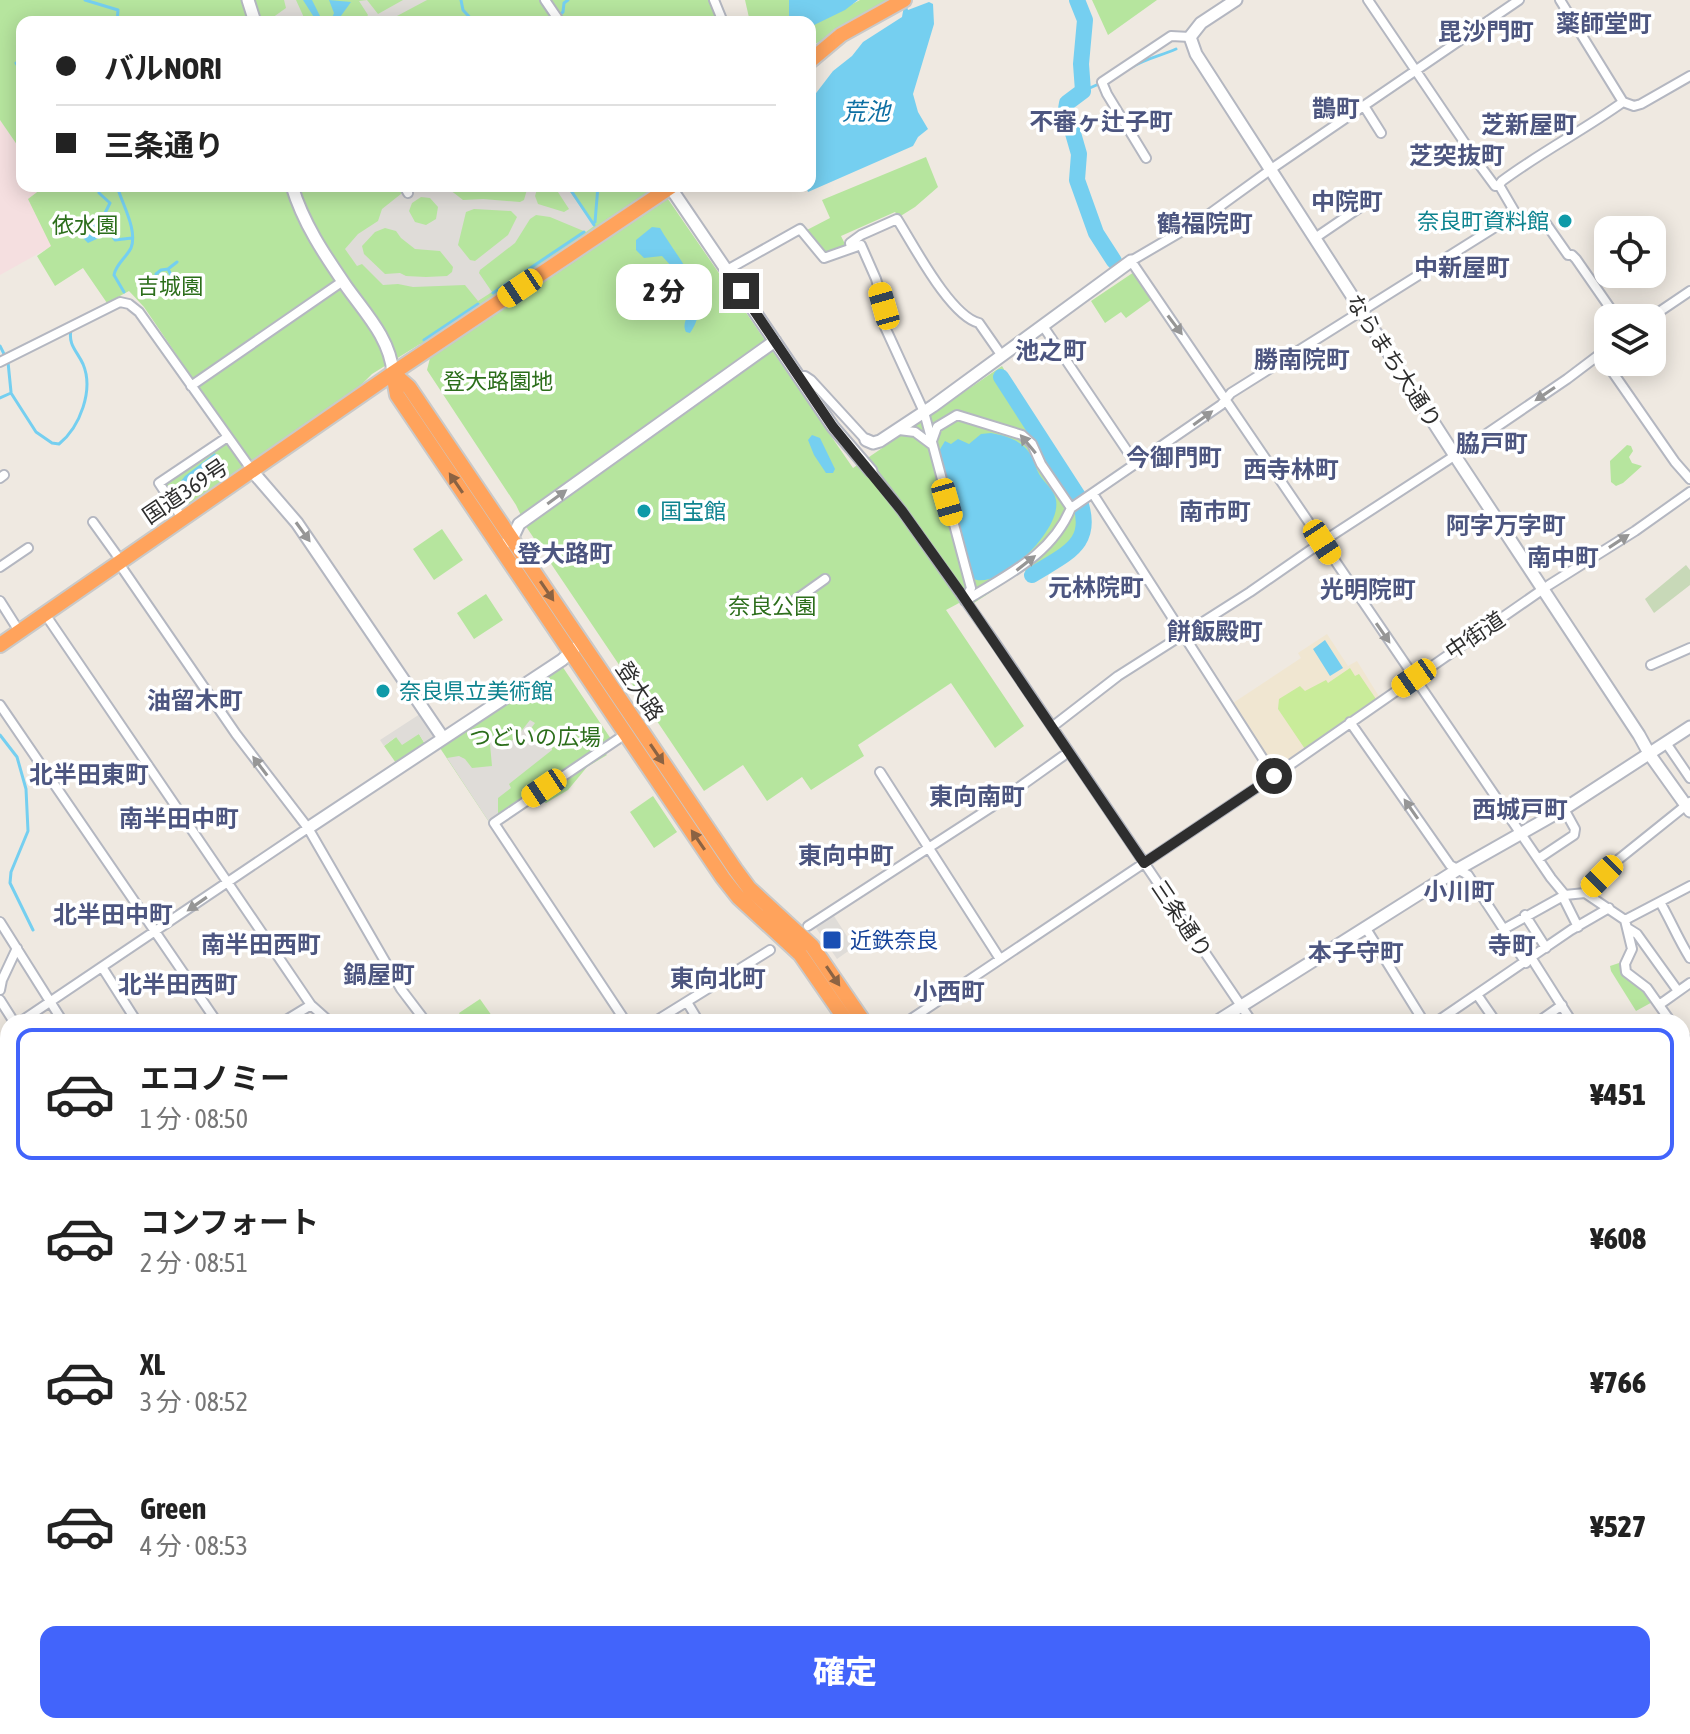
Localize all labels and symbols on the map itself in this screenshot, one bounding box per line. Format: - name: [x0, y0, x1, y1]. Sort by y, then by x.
- district label: 薬師堂町: [1556, 10, 1652, 37]
- district label: 毘沙門町: [1438, 18, 1534, 45]
- district label: 鵲町: [1312, 95, 1360, 122]
- water label: 荒池: [842, 98, 892, 125]
- district label: 不審ヶ辻子町: [1029, 108, 1173, 135]
- district label: 芝新屋町: [1481, 111, 1577, 138]
- district label: 芝突抜町: [1409, 142, 1505, 169]
- district label: 中院町: [1311, 188, 1383, 215]
- place label: 奈良町資料館: [1417, 208, 1549, 234]
- district label: 鶴福院町: [1157, 210, 1253, 237]
- park label: 依水園: [52, 212, 118, 238]
- marker: 奈良町資料館: [1556, 212, 1574, 230]
- district label: 中新屋町: [1414, 254, 1510, 281]
- callout: 2 分: [617, 263, 713, 319]
- car: [493, 265, 547, 311]
- park label: 吉城園: [137, 273, 203, 299]
- route end: [723, 273, 759, 309]
- car: [866, 280, 902, 332]
- street label: ならまち大通り: [1341, 289, 1447, 433]
- one-way arrow: [1167, 314, 1183, 336]
- district label: 池之町: [1015, 337, 1087, 364]
- district label: 勝南院町: [1254, 346, 1350, 373]
- park label: 登大路園地: [443, 368, 553, 394]
- one-way arrow: [1535, 386, 1556, 401]
- one-way arrow: [1192, 410, 1214, 426]
- district label: 脇戸町: [1456, 430, 1528, 457]
- one-way arrow: [1019, 434, 1037, 454]
- district label: 今御門町: [1126, 444, 1222, 471]
- street label: 国道369号: [138, 453, 232, 529]
- district label: 西寺林町: [1243, 456, 1339, 483]
- one-way arrow: [449, 472, 464, 493]
- car: [929, 476, 965, 528]
- one-way arrow: [547, 490, 568, 505]
- place label: 国宝館: [660, 498, 726, 524]
- district label: 南市町: [1179, 498, 1251, 525]
- marker: 国宝館: [635, 502, 653, 520]
- district label: 阿字万字町: [1446, 512, 1566, 539]
- car: [1299, 515, 1345, 569]
- one-way arrow: [295, 521, 310, 542]
- one-way arrow: [1608, 535, 1630, 549]
- district label: 登大路町: [517, 540, 613, 567]
- district label: 南中町: [1527, 544, 1599, 571]
- one-way arrow: [1016, 555, 1036, 571]
- district label: 元林院町: [1048, 574, 1144, 601]
- district label: 光明院町: [1320, 576, 1416, 603]
- one-way arrow: [540, 580, 554, 602]
- park label: 奈良公園: [728, 593, 816, 619]
- street label: 中街道: [1440, 606, 1510, 664]
- district label: 餅飯殿町: [1167, 618, 1263, 645]
- one-way arrow: [1375, 622, 1391, 644]
- car: [1387, 654, 1441, 702]
- street label: 登大路: [611, 656, 669, 726]
- place label: 奈良県立美術館: [399, 678, 553, 704]
- marker: 奈良県立美術館: [374, 682, 392, 700]
- district label: 油留木町: [147, 687, 243, 714]
- park label: つどいの広場: [469, 724, 601, 750]
- one-way arrow: [649, 744, 664, 765]
- one-way arrow: [253, 756, 269, 776]
- route start: [1256, 758, 1292, 794]
- district label: 北半田東町: [29, 761, 149, 788]
- car: [517, 765, 571, 811]
- district label: 東向南町: [929, 783, 1025, 810]
- district label: 西城戸町: [1472, 796, 1568, 823]
- one-way arrow: [1404, 798, 1419, 819]
- district label: 南半田中町: [119, 805, 239, 832]
- one-way arrow: [691, 830, 706, 851]
- district label: 東向中町: [798, 842, 894, 869]
- car: [1577, 851, 1627, 901]
- street label: 三条通り: [1147, 875, 1217, 963]
- district label: 小川町: [1423, 878, 1495, 905]
- one-way arrow: [186, 896, 207, 911]
- district label: 北半田中町: [53, 901, 173, 928]
- place label: 近鉄奈良: [850, 927, 938, 953]
- marker: 近鉄奈良: [821, 929, 843, 951]
- district label: 南半田西町: [201, 931, 321, 958]
- district label: 寺町: [1488, 932, 1536, 959]
- district label: 本子守町: [1308, 939, 1404, 966]
- district label: 鍋屋町: [343, 961, 415, 988]
- district label: 東向北町: [670, 965, 766, 992]
- one-way arrow: [825, 966, 840, 987]
- district label: 北半田西町: [118, 971, 238, 998]
- district label: 小西町: [913, 978, 985, 1005]

